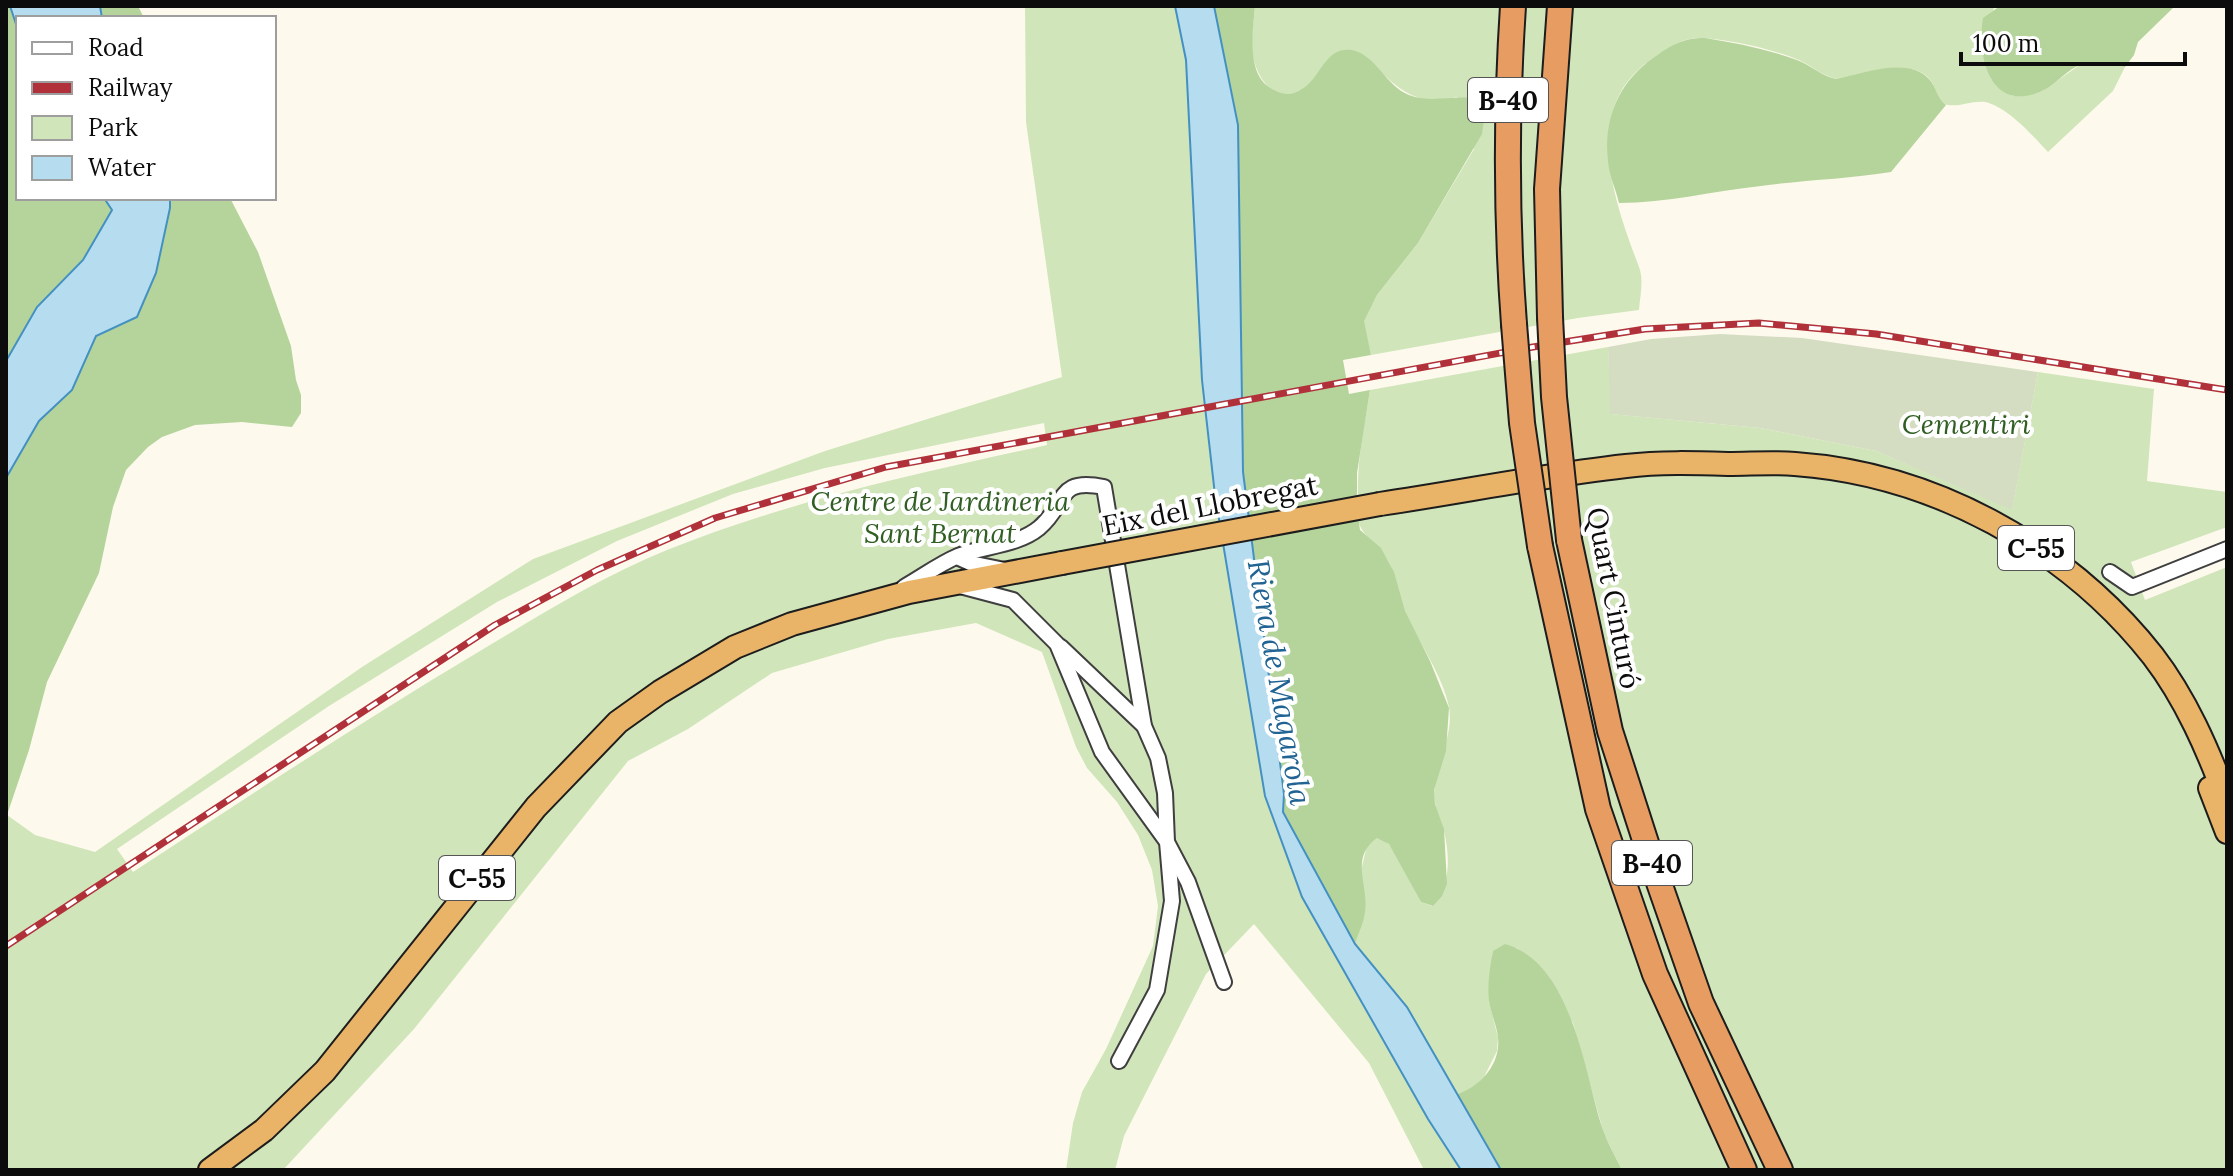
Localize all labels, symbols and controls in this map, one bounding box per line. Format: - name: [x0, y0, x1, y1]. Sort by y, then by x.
- legend: [16, 16, 276, 200]
- scale bar: [1961, 16, 2185, 66]
- text: 100 m: [1973, 28, 2039, 59]
- text: Road: [88, 32, 144, 63]
- text: Railway: [88, 72, 173, 103]
- road number: B-40: [1468, 78, 1548, 122]
- text: Park: [88, 112, 138, 143]
- text: Water: [88, 152, 156, 183]
- park label: Cementiri: [1902, 406, 2030, 442]
- street label: Eix del Llobregat: [1099, 466, 1321, 544]
- park label: Centre de Jardineria Sant Bernat: [810, 483, 1070, 551]
- street label: Quart Cinturó: [1579, 504, 1649, 692]
- road number: C-55: [1998, 526, 2074, 570]
- water label: Riera de Magarola: [1240, 556, 1320, 808]
- road number: B-40: [1612, 841, 1692, 885]
- road number: C-55: [439, 856, 515, 900]

